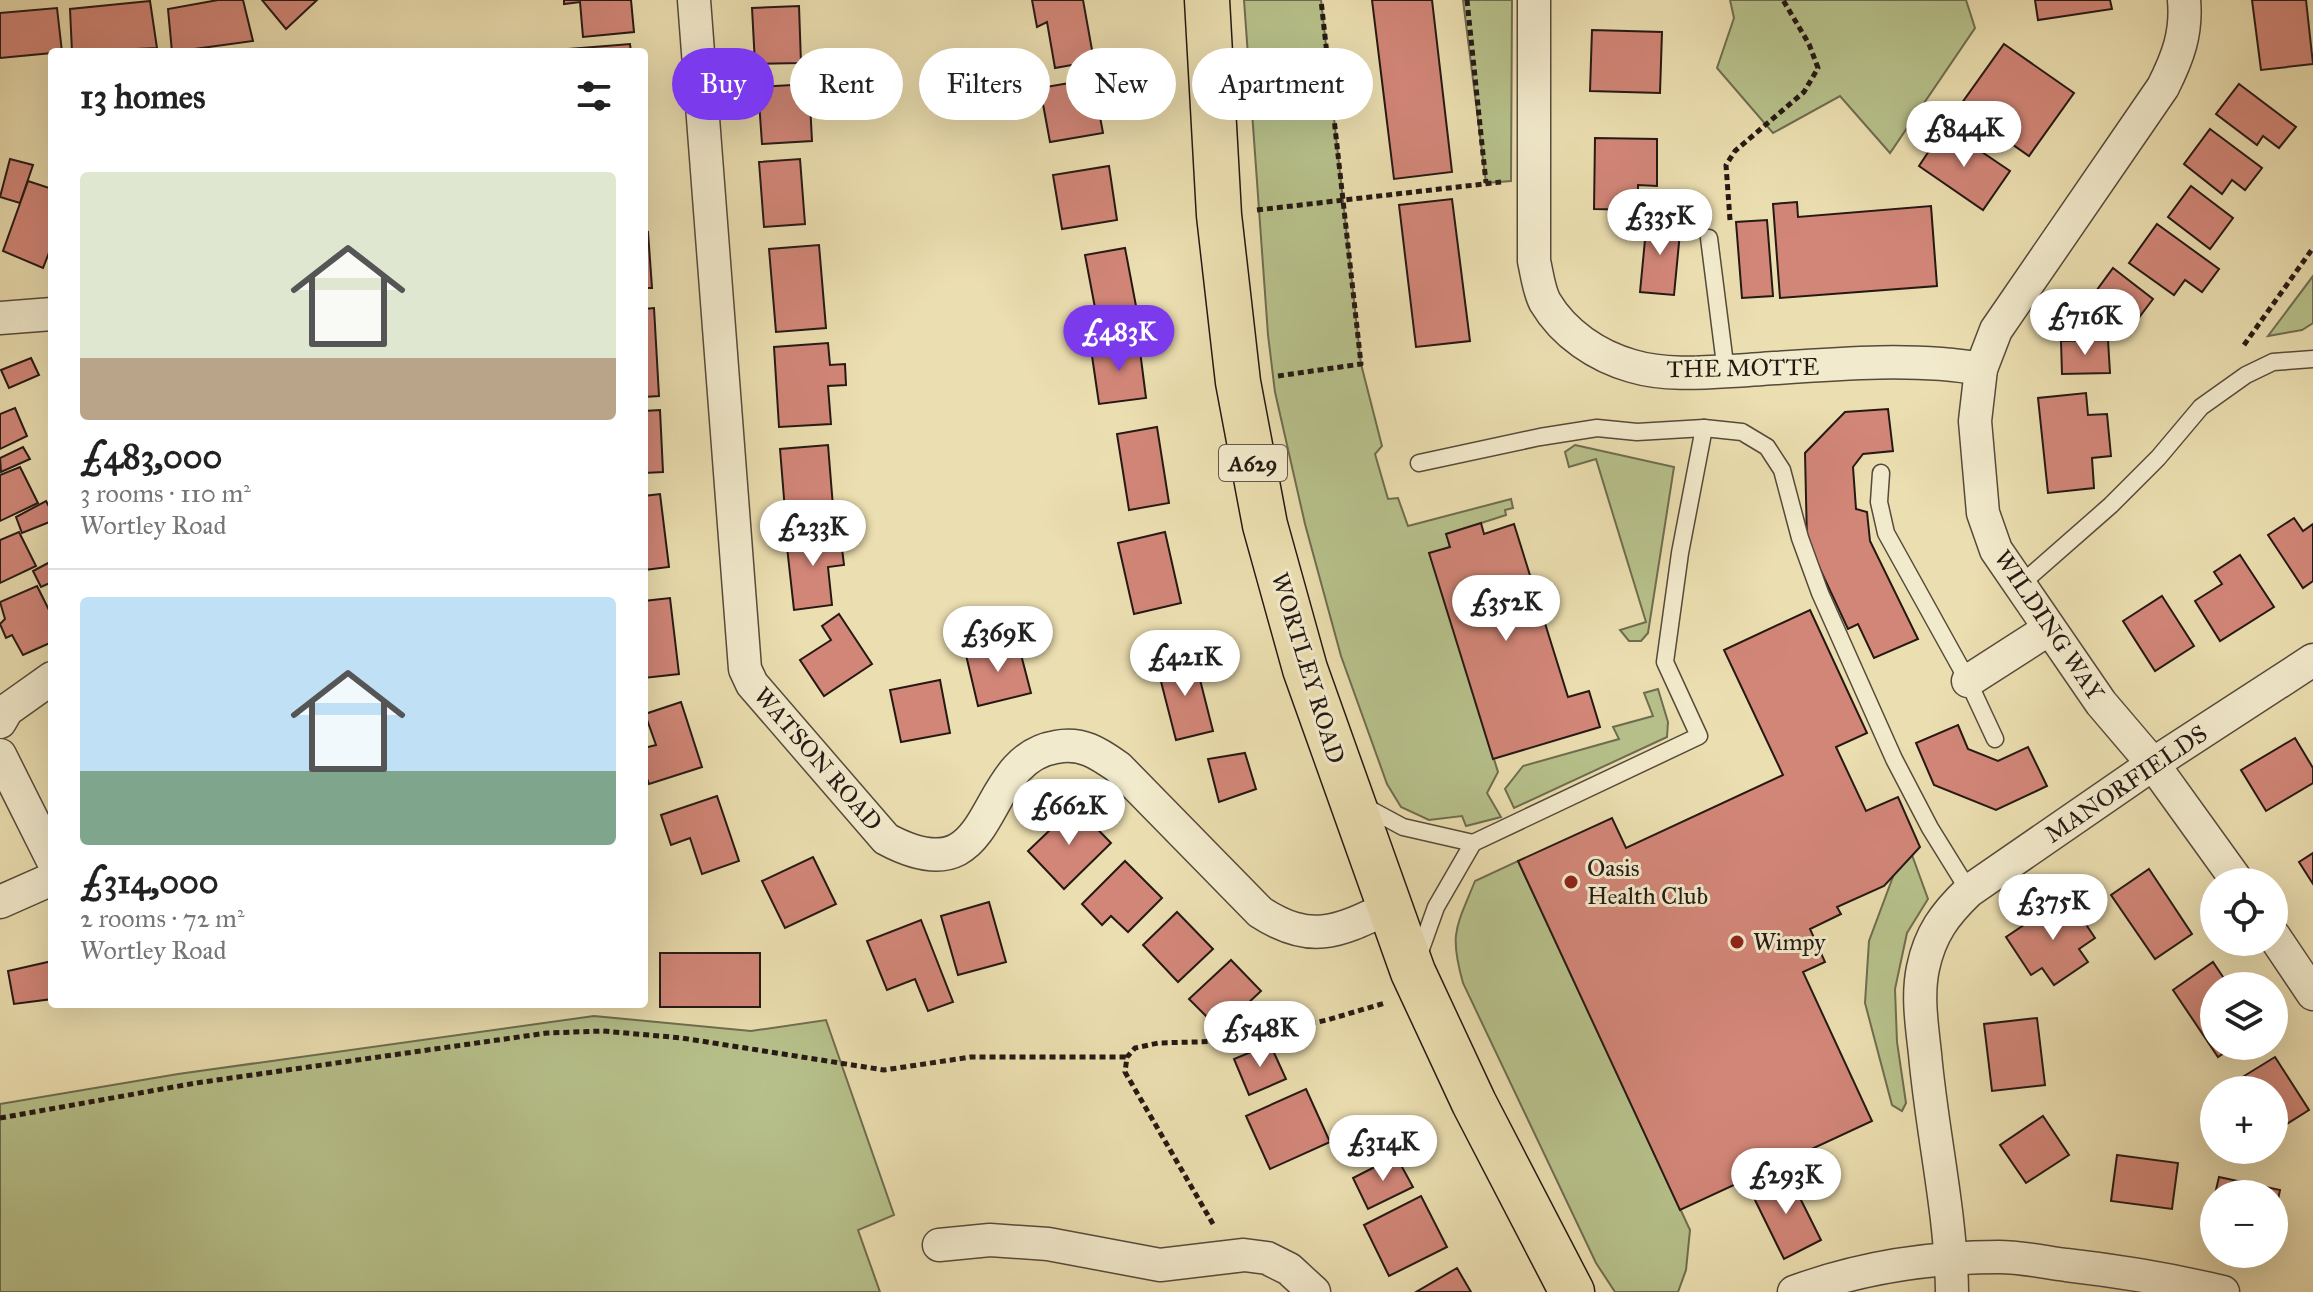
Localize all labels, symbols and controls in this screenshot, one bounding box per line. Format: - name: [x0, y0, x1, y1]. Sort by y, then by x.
- chip: Buy: [672, 48, 774, 120]
- chip: Rent: [790, 48, 903, 120]
- chip: Filters: [919, 48, 1050, 120]
- chip: New: [1066, 48, 1176, 120]
- chip: Apartment: [1192, 48, 1373, 120]
- icon: filters: [572, 74, 616, 118]
- text: 13 homes: [80, 76, 205, 117]
- pin: £844K: [1908, 101, 2020, 169]
- text: £844K: [1924, 111, 2004, 143]
- pin: £335K: [1604, 189, 1716, 257]
- text: £335K: [1625, 199, 1695, 231]
- icon: home: [276, 224, 420, 368]
- pin: £716K: [2029, 289, 2141, 357]
- text: £716K: [2048, 299, 2122, 331]
- pin: £483K: [1063, 305, 1175, 373]
- text: £483K: [1081, 315, 1157, 347]
- street label: THE MOTTE: [1666, 352, 1820, 384]
- text: £483,000: [80, 436, 222, 477]
- road number: A629: [1219, 445, 1287, 481]
- text: 3 rooms · 110 m²: [80, 477, 251, 509]
- pin: £233K: [757, 500, 869, 568]
- text: Wortley Road: [80, 509, 227, 541]
- text: £233K: [778, 510, 848, 542]
- street label: WILDING WAY: [1988, 544, 2111, 707]
- street label: WORTLEY ROAD: [1265, 569, 1351, 767]
- pin: £352K: [1450, 575, 1562, 643]
- text: £352K: [1470, 585, 1542, 617]
- pin: £369K: [942, 606, 1054, 674]
- text: £369K: [961, 616, 1035, 648]
- pin: £421K: [1129, 630, 1241, 698]
- text: £421K: [1148, 640, 1222, 672]
- icon: home: [276, 649, 420, 793]
- street label: WATSON ROAD: [747, 681, 889, 837]
- street label: MANORFIELDS: [2039, 719, 2213, 849]
- pin: £662K: [1013, 779, 1125, 847]
- text: £662K: [1031, 789, 1107, 821]
- place label: Oasis Health Club: [1587, 853, 1708, 911]
- text: £314,000: [80, 861, 219, 902]
- map controls: [2200, 868, 2288, 1268]
- button: locate: [2200, 868, 2288, 956]
- marker: Oasis Health Club: [1562, 873, 1580, 891]
- pin: £375K: [1997, 874, 2109, 942]
- text: £375K: [2017, 884, 2089, 916]
- text: 2 rooms · 72 m²: [80, 902, 244, 934]
- place label: Wimpy: [1753, 927, 1826, 957]
- marker: Wimpy: [1728, 933, 1746, 951]
- text: Wortley Road: [80, 934, 227, 966]
- button: layers: [2200, 972, 2288, 1060]
- pin: £548K: [1204, 1001, 1316, 1069]
- text: £548K: [1222, 1011, 1298, 1043]
- button: +: [2200, 1076, 2288, 1164]
- pin: £314K: [1327, 1115, 1439, 1183]
- text: £314K: [1347, 1125, 1419, 1157]
- pin: £293K: [1730, 1148, 1842, 1216]
- text: £293K: [1749, 1158, 1823, 1190]
- button: −: [2200, 1180, 2288, 1268]

